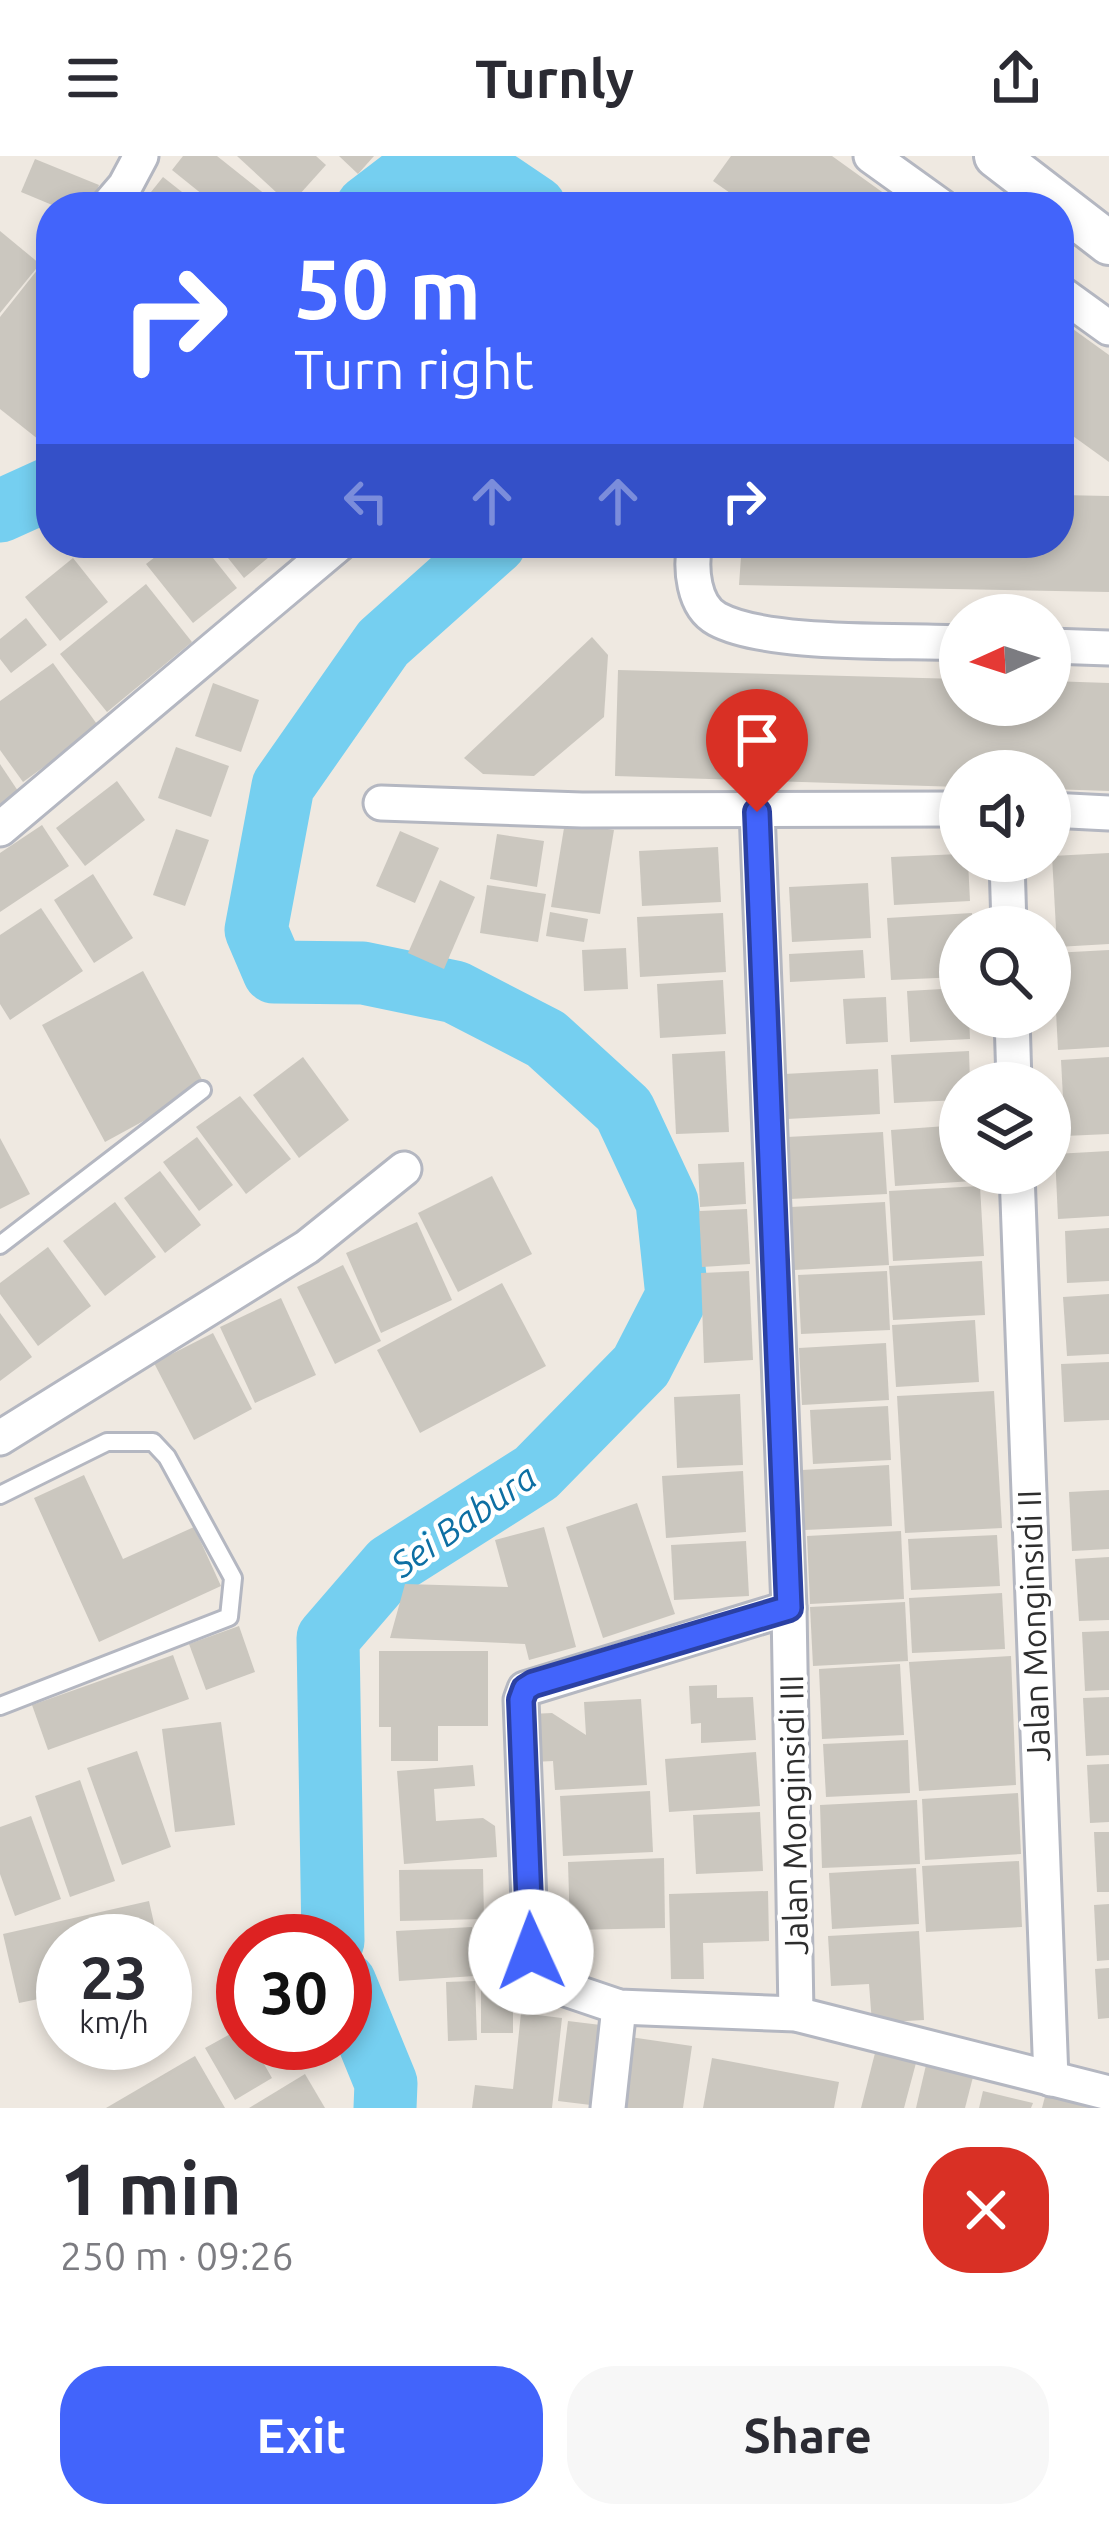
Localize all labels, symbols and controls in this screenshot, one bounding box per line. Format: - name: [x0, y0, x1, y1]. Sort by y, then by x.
- icon: menu: [60, 45, 126, 111]
- icon: share: [983, 45, 1049, 111]
- text: Turnly: [475, 48, 634, 108]
- icon: right: [96, 240, 252, 396]
- text: 50 m: [294, 241, 481, 335]
- text: Turn right: [294, 339, 534, 399]
- icon: left: [333, 468, 399, 534]
- icon: ahead: [459, 468, 525, 534]
- icon: ahead: [585, 468, 651, 534]
- icon: right: [711, 468, 777, 534]
- north arrow: [939, 594, 1071, 726]
- map controls: [939, 594, 1071, 1194]
- pin: [706, 689, 808, 812]
- icon: arrive: [724, 707, 790, 773]
- button: sound: [939, 750, 1071, 882]
- button: search: [939, 906, 1071, 1038]
- button: layers: [939, 1062, 1071, 1194]
- water label: Sei Babura: [382, 1455, 543, 1585]
- street label: Jalan Monginsidi II: [1010, 1489, 1056, 1763]
- street label: Jalan Monginsidi III: [772, 1674, 814, 1956]
- position arrow: [468, 1889, 594, 2015]
- speed limit sign: 30: [216, 1914, 372, 2070]
- text: 23: [80, 1943, 148, 2010]
- text: km/h: [79, 2005, 149, 2039]
- button: close: [923, 2147, 1049, 2273]
- text: 1 min: [60, 2148, 242, 2229]
- text: 250 m · 09:26: [60, 2234, 294, 2277]
- button: Exit: [60, 2366, 543, 2504]
- button: Share: [567, 2366, 1049, 2504]

